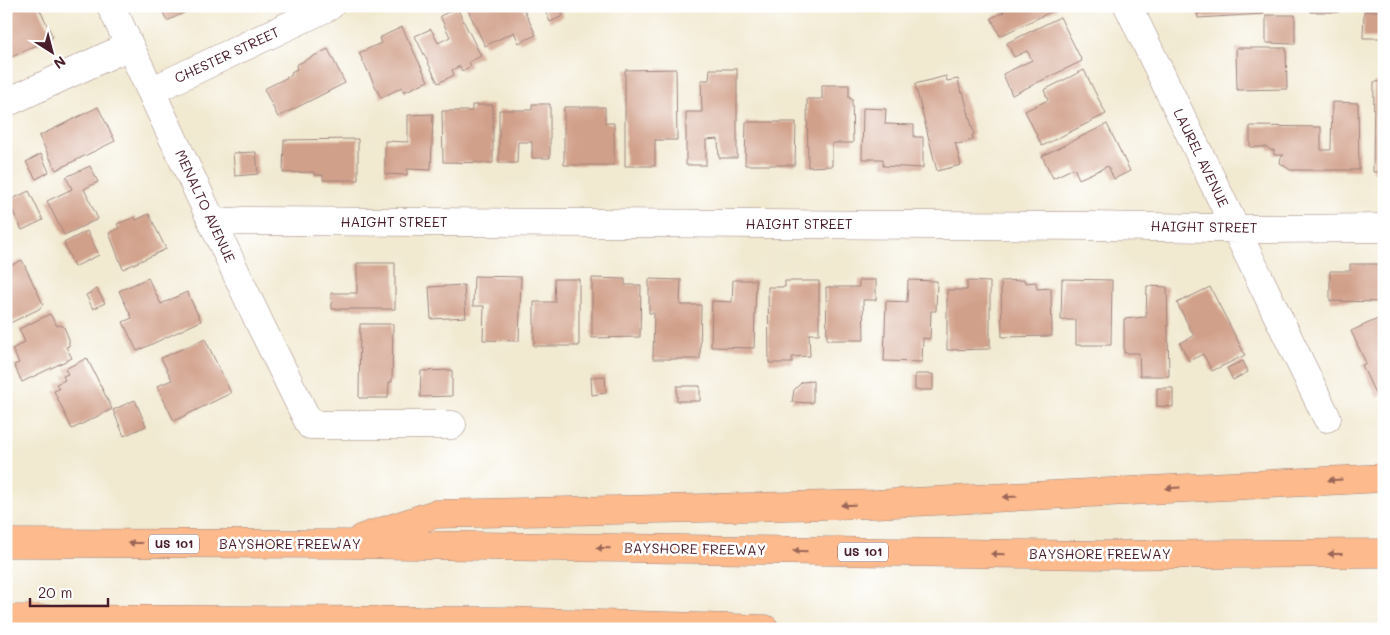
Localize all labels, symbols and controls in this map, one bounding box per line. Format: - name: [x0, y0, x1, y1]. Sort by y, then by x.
- street label: CHESTER STREET: [171, 22, 282, 87]
- north arrow: [28, 28, 78, 78]
- text: N: [50, 52, 70, 74]
- street label: LAUREL AVENUE: [1169, 105, 1234, 210]
- street label: MENALTO AVENUE: [171, 146, 240, 265]
- street label: HAIGHT STREET: [341, 212, 448, 231]
- street label: HAIGHT STREET: [746, 214, 853, 233]
- street label: HAIGHT STREET: [1150, 216, 1258, 237]
- one-way arrow: [1327, 477, 1343, 485]
- one-way arrow: [1164, 485, 1180, 493]
- one-way arrow: [1002, 493, 1018, 501]
- one-way arrow: [840, 501, 856, 509]
- road number: US 101: [149, 534, 199, 554]
- street label: BAYSHORE FREEWAY: [219, 534, 361, 553]
- street label: BAYSHORE FREEWAY: [624, 538, 766, 559]
- one-way arrow: [127, 539, 143, 547]
- road number: US 101: [838, 542, 888, 562]
- one-way arrow: [594, 544, 610, 552]
- street label: BAYSHORE FREEWAY: [1029, 544, 1171, 563]
- one-way arrow: [792, 547, 808, 555]
- one-way arrow: [989, 550, 1005, 558]
- one-way arrow: [1327, 550, 1343, 558]
- scale bar: [30, 575, 108, 607]
- text: 20 m: [38, 582, 72, 602]

